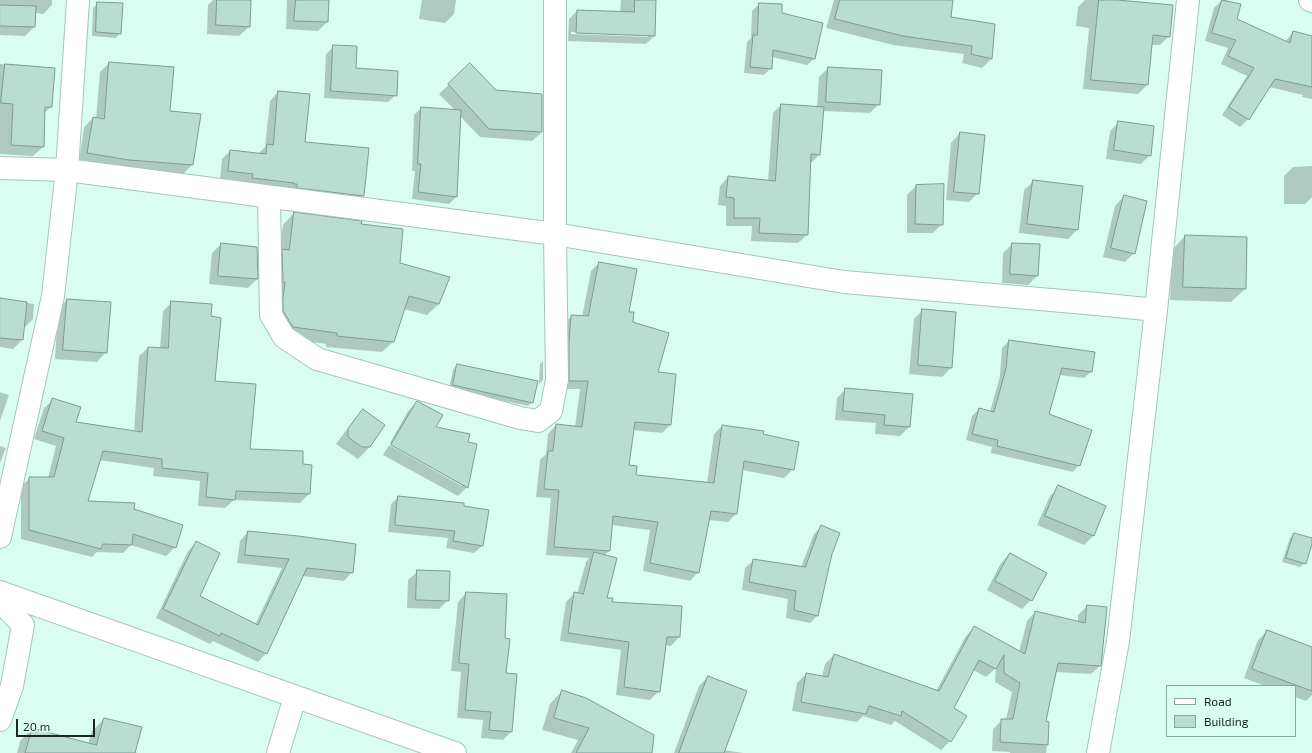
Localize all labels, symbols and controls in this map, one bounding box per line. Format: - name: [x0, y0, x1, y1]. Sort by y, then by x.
- legend: [1166, 685, 1296, 737]
- text: Road: [1204, 694, 1232, 708]
- scale bar: [18, 711, 97, 737]
- text: Building: [1204, 714, 1248, 728]
- text: 20 m: [23, 719, 50, 733]

